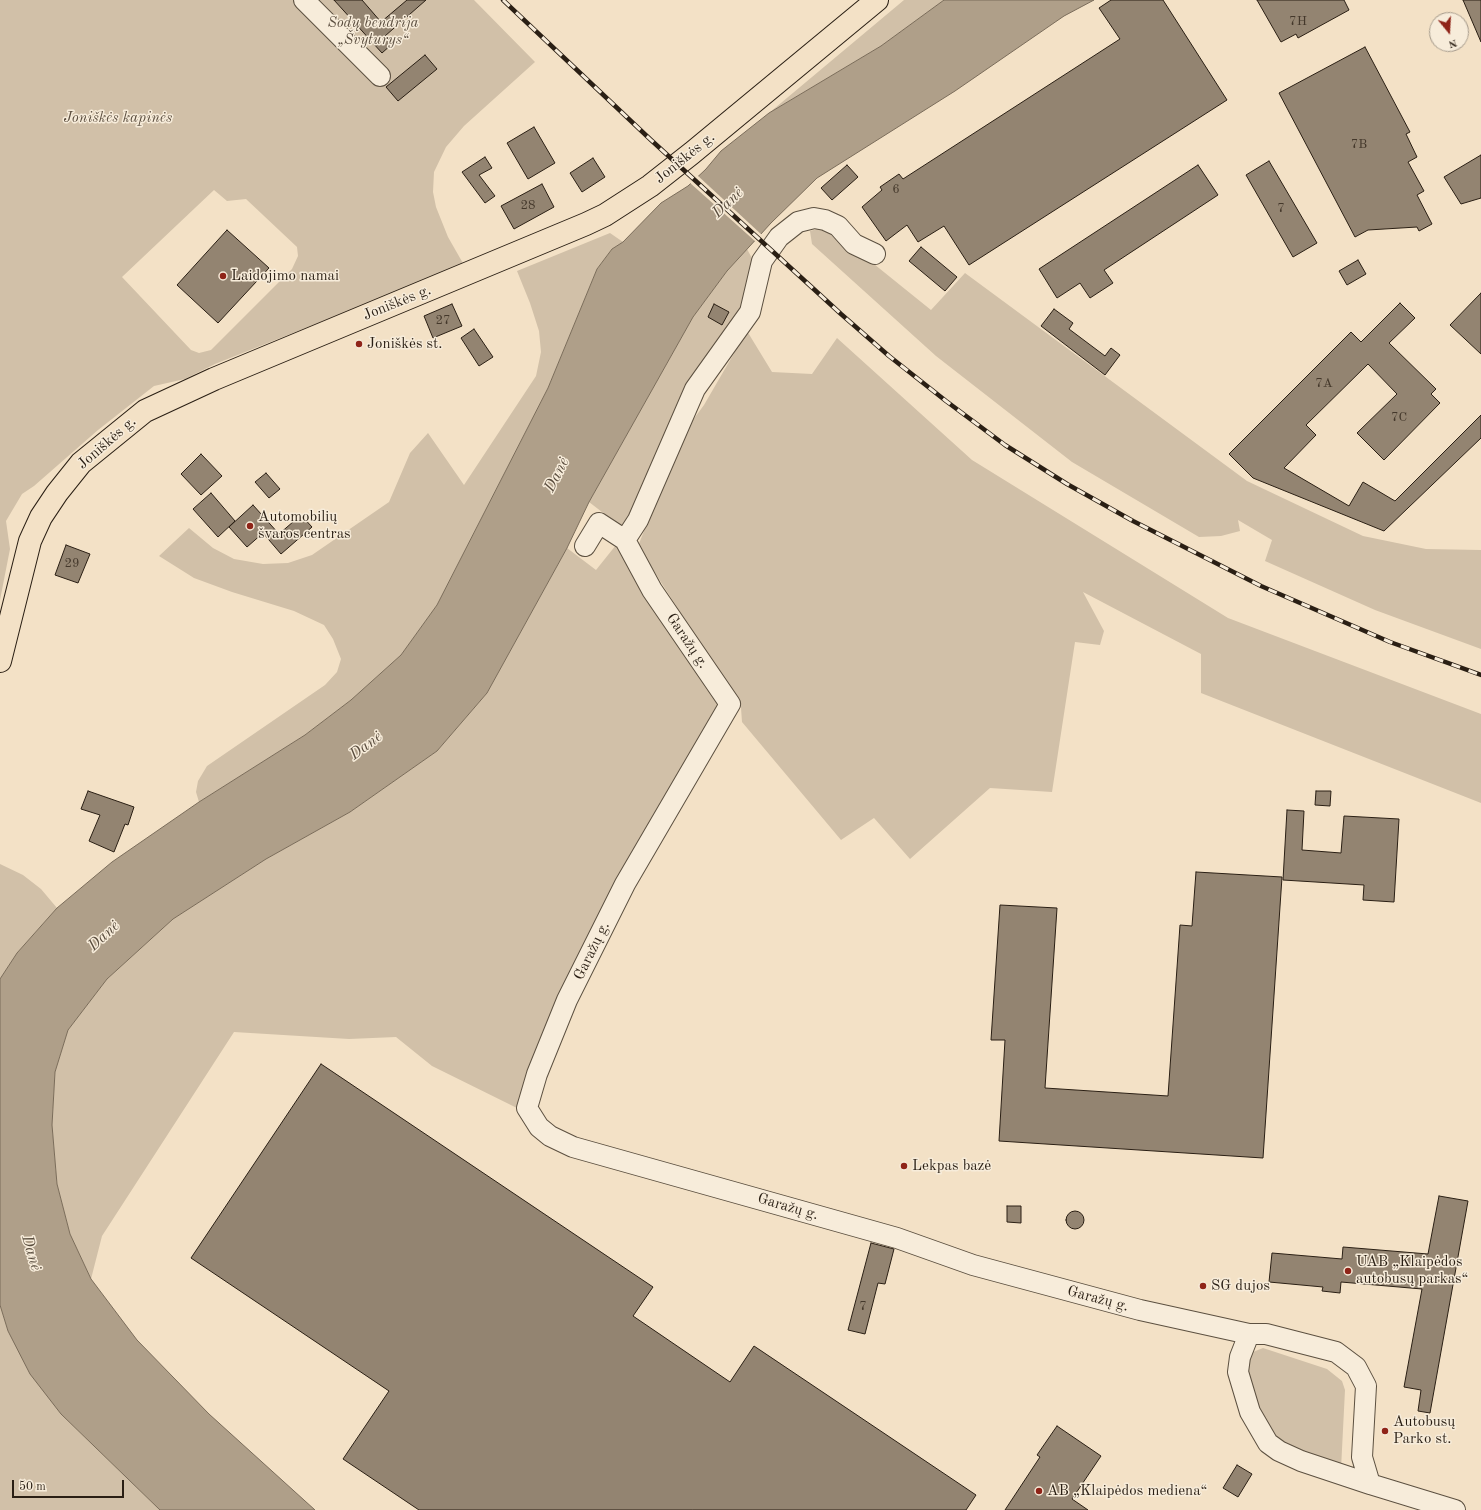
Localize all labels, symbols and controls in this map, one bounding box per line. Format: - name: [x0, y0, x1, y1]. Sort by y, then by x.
- north arrow: [1429, 12, 1469, 52]
- park label: Sodų bendrija „Švyturys“: [327, 14, 419, 49]
- house number: 7H: [1289, 14, 1307, 30]
- text: N: [1447, 36, 1458, 49]
- park label: Joniškės kapinės: [64, 109, 172, 127]
- street label: Joniškės g.: [651, 128, 719, 188]
- house number: 7B: [1351, 137, 1367, 153]
- house number: 6: [892, 182, 900, 198]
- water label: Danė: [708, 183, 748, 223]
- house number: 28: [520, 198, 536, 214]
- house number: 7: [1277, 201, 1285, 217]
- place label: Laidojimo namai: [231, 267, 339, 285]
- marker: Laidojimo namai: [218, 271, 228, 281]
- street label: Joniškės g.: [360, 281, 434, 325]
- house number: 27: [435, 313, 451, 329]
- place label: Joniškės st.: [367, 335, 443, 353]
- marker: Joniškės st.: [354, 339, 364, 349]
- house number: 7A: [1315, 376, 1333, 392]
- house number: 7C: [1391, 410, 1407, 426]
- street label: Joniškės g.: [74, 413, 140, 473]
- water label: Danė: [540, 454, 574, 496]
- place label: Automobilių švaros centras: [258, 508, 351, 543]
- marker: Automobilių švaros centras: [245, 521, 255, 531]
- house number: 29: [64, 556, 80, 572]
- street label: Garažų g.: [662, 610, 712, 672]
- water label: Danė: [346, 727, 386, 765]
- water label: Danė: [84, 917, 124, 955]
- street label: Garažų g.: [570, 919, 614, 983]
- place label: Lekpas bazė: [912, 1157, 991, 1175]
- marker: Lekpas bazė: [899, 1161, 909, 1171]
- street label: Garažų g.: [755, 1190, 821, 1224]
- water label: Danė: [17, 1233, 45, 1273]
- place label: UAB „Klaipėdos autobusų parkas“: [1356, 1253, 1469, 1288]
- marker: UAB „Klaipėdos autobusų parkas“: [1343, 1266, 1353, 1276]
- place label: SG dujos: [1211, 1277, 1270, 1295]
- marker: SG dujos: [1198, 1281, 1208, 1291]
- street label: Garažų g.: [1065, 1282, 1131, 1316]
- house number: 7: [859, 1299, 867, 1315]
- place label: Autobusų Parko st.: [1393, 1413, 1455, 1448]
- marker: Autobusų Parko st.: [1380, 1426, 1390, 1436]
- scale bar: [14, 1472, 126, 1498]
- text: 50 m: [19, 1481, 46, 1493]
- place label: AB „Klaipėdos mediena“: [1047, 1482, 1208, 1500]
- marker: AB „Klaipėdos mediena“: [1034, 1486, 1044, 1496]

